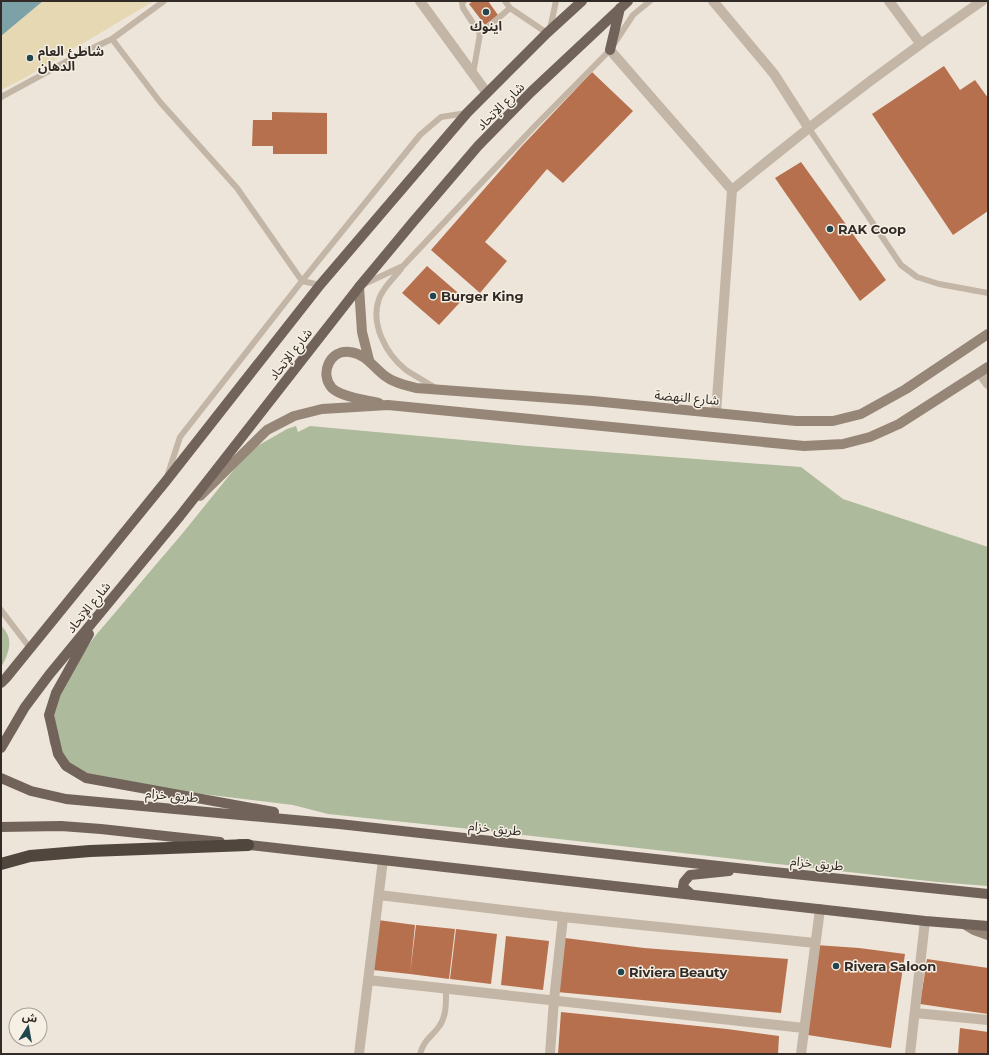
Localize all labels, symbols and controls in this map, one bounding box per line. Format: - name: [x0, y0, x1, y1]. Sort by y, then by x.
- marker: اينوك: [481, 7, 491, 17]
- place label: اينوك: [470, 18, 502, 34]
- place label: شاطئ العام الدهان: [38, 43, 104, 74]
- marker: شاطئ العام الدهان: [25, 53, 35, 63]
- street label: شارع الإتحاد: [473, 79, 530, 136]
- place label: RAK Coop: [838, 221, 906, 237]
- marker: RAK Coop: [825, 224, 835, 234]
- place label: Burger King: [441, 288, 524, 304]
- marker: Burger King: [428, 291, 438, 301]
- street label: شارع الإتحاد: [265, 325, 318, 385]
- street label: شارع النهضة: [654, 386, 720, 411]
- street label: شارع الإتحاد: [62, 578, 116, 638]
- street label: طريق خزام: [145, 785, 199, 807]
- street label: طريق خزام: [467, 817, 522, 841]
- street label: طريق خزام: [789, 852, 844, 876]
- place label: Rivera Saloon: [844, 958, 936, 974]
- marker: Rivera Saloon: [831, 961, 841, 971]
- place label: Riviera Beauty: [629, 964, 727, 980]
- marker: Riviera Beauty: [616, 967, 626, 977]
- north arrow: [8, 1007, 48, 1047]
- text: ش: [21, 1009, 39, 1025]

